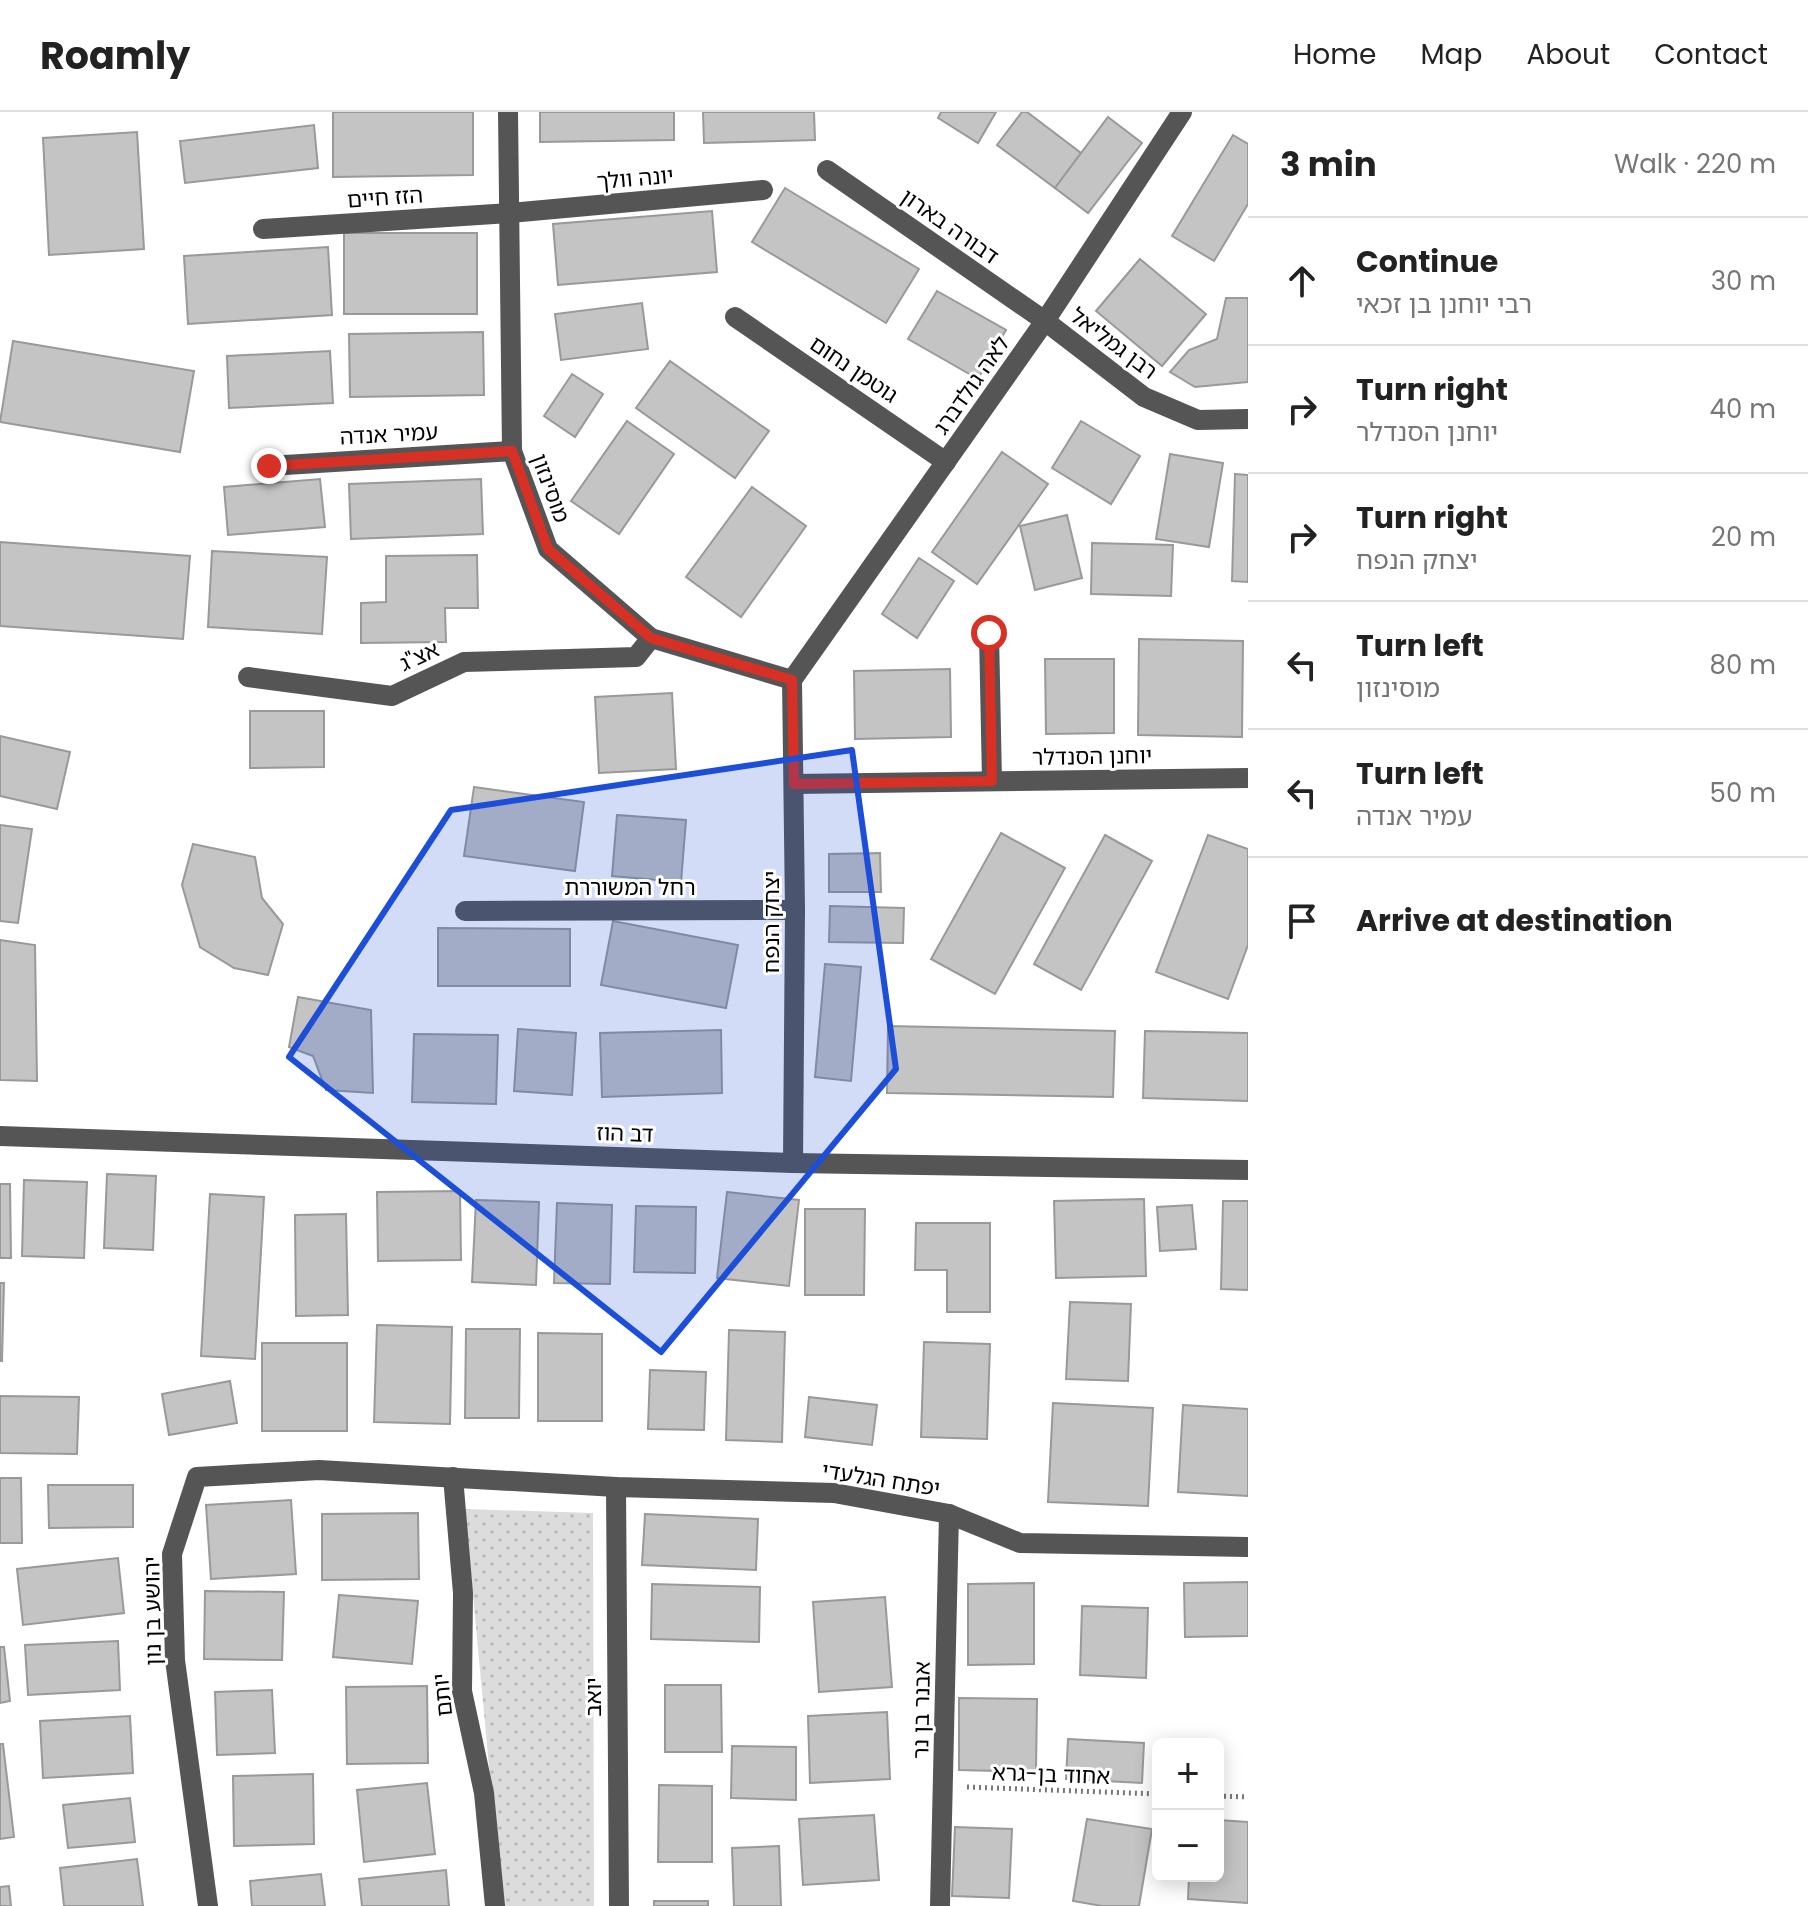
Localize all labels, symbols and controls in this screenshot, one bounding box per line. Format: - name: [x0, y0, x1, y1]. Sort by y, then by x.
- text: Roamly: [40, 29, 190, 82]
- text: Home: [1293, 35, 1376, 74]
- text: Map: [1420, 35, 1482, 74]
- text: About: [1526, 35, 1610, 74]
- text: Contact: [1654, 35, 1768, 74]
- text: 3 min: [1280, 140, 1377, 188]
- text: Walk · 220 m: [1614, 146, 1776, 182]
- street label: יונה וולך: [595, 160, 675, 197]
- street label: הזז חיים: [346, 179, 424, 216]
- street label: דבורה בארון: [895, 181, 1005, 272]
- text: Continue: [1356, 240, 1498, 283]
- icon: ahead: [1280, 259, 1324, 303]
- text: 30 m: [1711, 263, 1776, 299]
- text: רבי יוחנן בן זכאי: [1356, 286, 1532, 322]
- street label: רבן גמליאל: [1064, 300, 1164, 386]
- street label: גוטמן נחום: [803, 328, 904, 410]
- street label: לאה גולדברג: [926, 330, 1017, 441]
- text: Turn right: [1356, 368, 1508, 411]
- icon: right: [1280, 387, 1324, 431]
- text: 40 m: [1710, 391, 1776, 427]
- text: יוחנן הסנדלר: [1356, 414, 1498, 450]
- street label: עמיר אנדה: [339, 416, 439, 453]
- route end: [251, 448, 287, 484]
- street label: מוסינזון: [524, 449, 577, 527]
- text: Turn right: [1356, 496, 1508, 539]
- icon: right: [1280, 515, 1324, 559]
- text: 20 m: [1711, 519, 1776, 555]
- text: יצחק הנפח: [1356, 542, 1478, 578]
- route start: [971, 615, 1007, 651]
- text: Turn left: [1356, 624, 1484, 667]
- street label: אצ"ג: [394, 634, 444, 679]
- icon: left: [1280, 643, 1324, 687]
- text: 80 m: [1710, 647, 1776, 683]
- text: מוסינזון: [1356, 670, 1440, 706]
- street label: יוחנן הסנדלר: [1032, 740, 1152, 773]
- text: Turn left: [1356, 752, 1484, 795]
- icon: left: [1280, 771, 1324, 815]
- text: 50 m: [1710, 775, 1776, 811]
- text: עמיר אנדה: [1356, 798, 1472, 834]
- street label: יצחק הנפח: [756, 871, 787, 973]
- street label: רחל המשוררת: [564, 872, 696, 903]
- icon: arrive: [1280, 899, 1324, 943]
- text: Arrive at destination: [1356, 899, 1673, 942]
- street label: דב הוז: [596, 1117, 654, 1150]
- street label: יפתח הגלעדי: [820, 1455, 942, 1504]
- street label: יהושע בן נון: [136, 1556, 169, 1666]
- street label: אבנר בן נר: [905, 1661, 938, 1759]
- street label: יותם: [425, 1672, 460, 1718]
- street label: יואב: [578, 1677, 609, 1717]
- map controls: [1152, 1738, 1224, 1882]
- button: +: [1152, 1738, 1224, 1810]
- street label: אחוד בן-גרא: [991, 1757, 1111, 1792]
- button: −: [1152, 1810, 1224, 1882]

